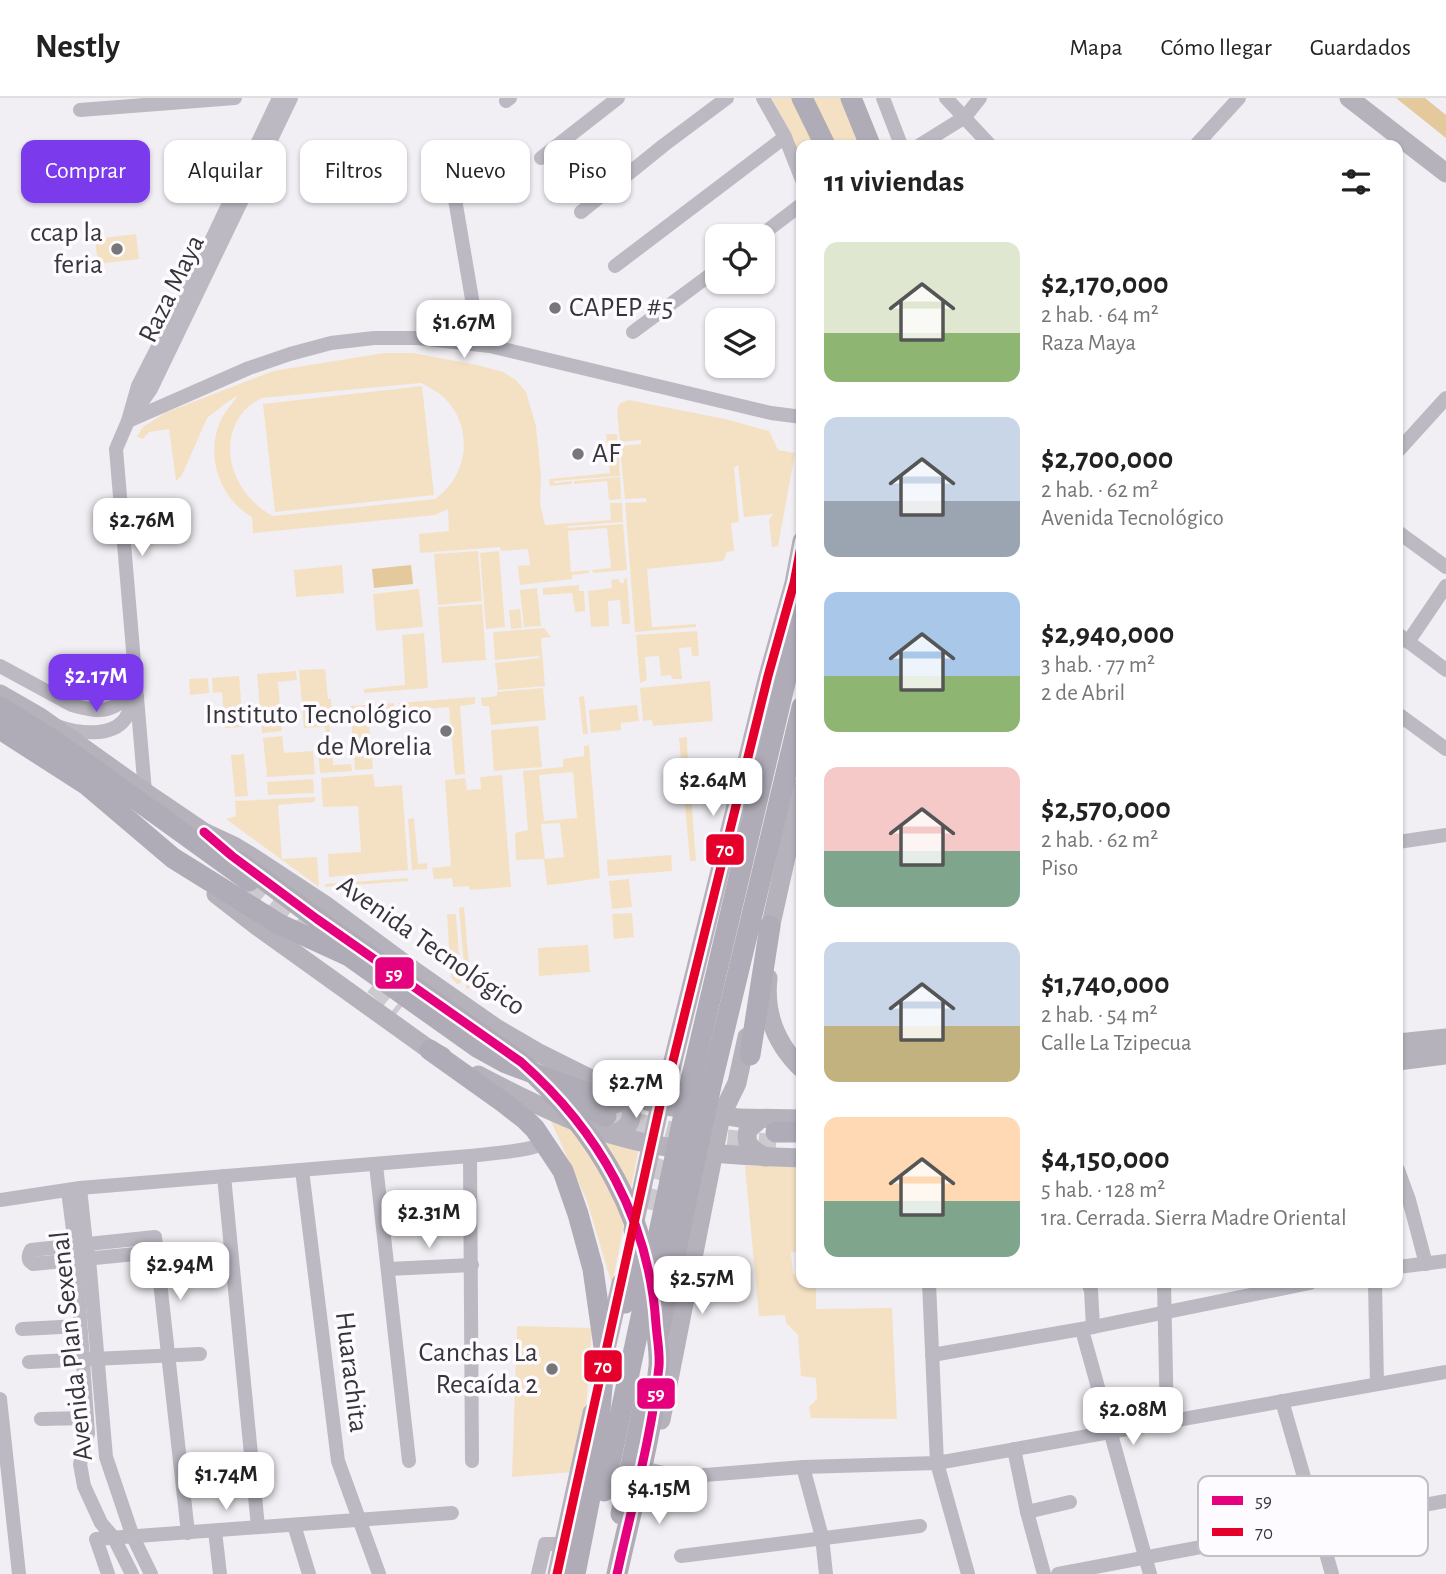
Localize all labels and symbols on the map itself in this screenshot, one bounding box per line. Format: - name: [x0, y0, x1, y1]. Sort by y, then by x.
- place label: ccap la feria: [30, 219, 103, 279]
- street label: Raza Maya: [134, 231, 210, 347]
- marker: ccap la feria: [109, 241, 125, 257]
- place label: CAPEP #5: [569, 294, 673, 322]
- pin: $1.67M: [407, 300, 521, 360]
- marker: CAPEP #5: [547, 300, 563, 316]
- place label: AF: [592, 440, 621, 468]
- marker: AF: [570, 446, 586, 462]
- pin: $2.76M: [85, 498, 199, 558]
- pin: $2.17M: [39, 654, 153, 714]
- place label: Instituto Tecnológico de Morelia: [205, 701, 432, 761]
- marker: Instituto Tecnológico de Morelia: [438, 723, 454, 739]
- pin: $2.64M: [656, 758, 770, 818]
- line badge: 70: [705, 833, 745, 866]
- text: 70: [716, 841, 734, 860]
- street label: Avenida Tecnológico: [332, 871, 530, 1021]
- line badge: 59: [374, 956, 415, 990]
- text: 59: [385, 965, 403, 984]
- pin: $2.7M: [587, 1060, 685, 1120]
- pin: $2.31M: [372, 1190, 486, 1250]
- street label: Avenida Plan Sexenal: [46, 1230, 98, 1462]
- pin: $2.94M: [123, 1242, 237, 1302]
- pin: $2.57M: [645, 1256, 759, 1316]
- street label: Huarachita: [330, 1310, 372, 1434]
- place label: Canchas La Recaída 2: [418, 1339, 538, 1399]
- line badge: 70: [583, 1349, 623, 1383]
- text: 70: [594, 1358, 612, 1377]
- marker: Canchas La Recaída 2: [544, 1361, 560, 1377]
- line badge: 59: [636, 1377, 676, 1410]
- text: 59: [647, 1385, 665, 1404]
- pin: $2.08M: [1076, 1388, 1190, 1447]
- pin: $1.74M: [169, 1452, 283, 1512]
- pin: $4.15M: [602, 1466, 716, 1526]
- legend: [1198, 1476, 1428, 1556]
- text: 59: [1255, 1492, 1272, 1511]
- text: 70: [1255, 1524, 1273, 1543]

